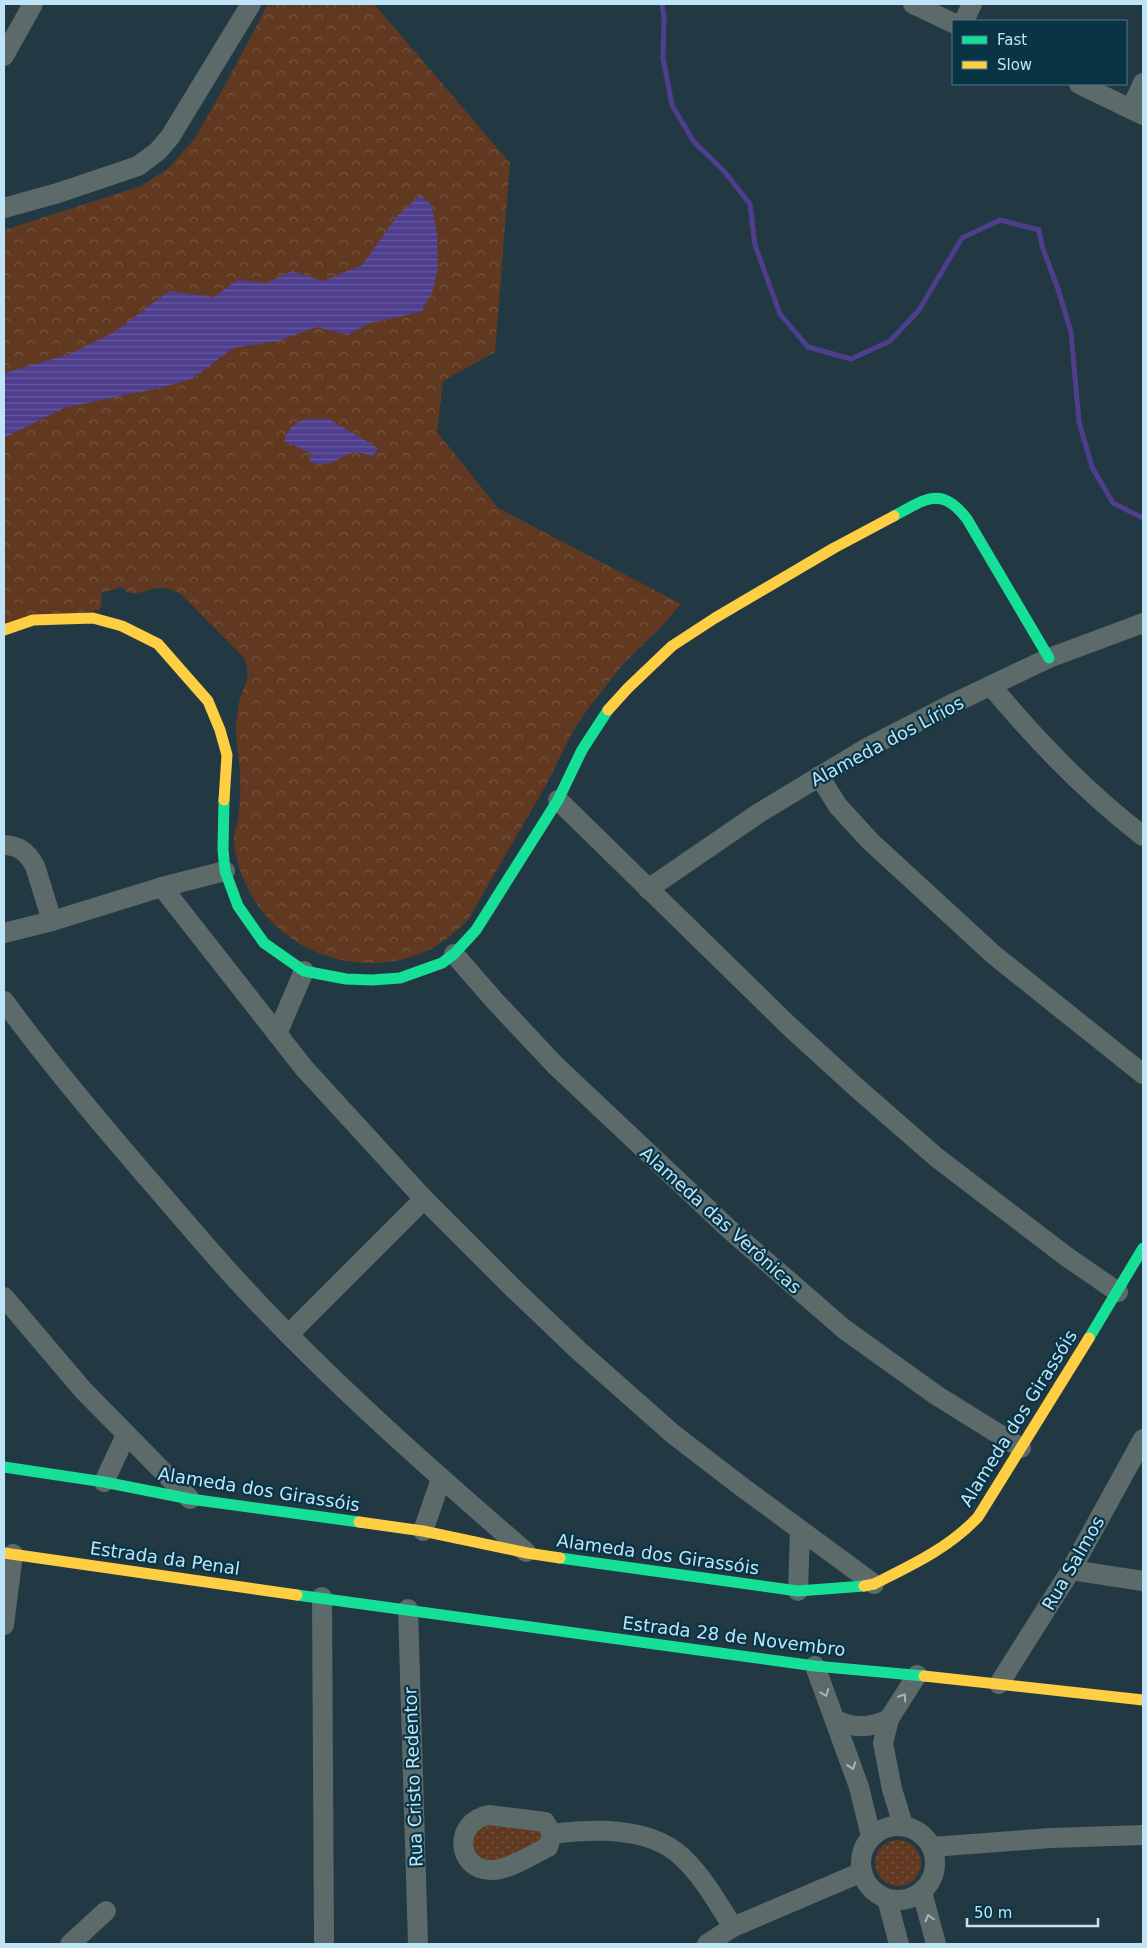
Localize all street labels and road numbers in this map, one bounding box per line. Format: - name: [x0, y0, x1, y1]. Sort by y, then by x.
- street label: Alameda dos Lírios: [807, 692, 967, 790]
- street label: Alameda das Verônicas: [636, 1142, 806, 1298]
- street label: Alameda dos Girassóis: [955, 1326, 1081, 1510]
- street label: Alameda dos Girassóis: [157, 1463, 361, 1515]
- street label: Rua Salmos: [1038, 1512, 1108, 1614]
- street label: Alameda dos Girassóis: [555, 1529, 761, 1579]
- street label: Estrada da Penal: [89, 1537, 241, 1579]
- street label: Estrada 28 de Novembro: [621, 1612, 847, 1660]
- street label: Rua Cristo Redentor: [399, 1686, 427, 1867]

